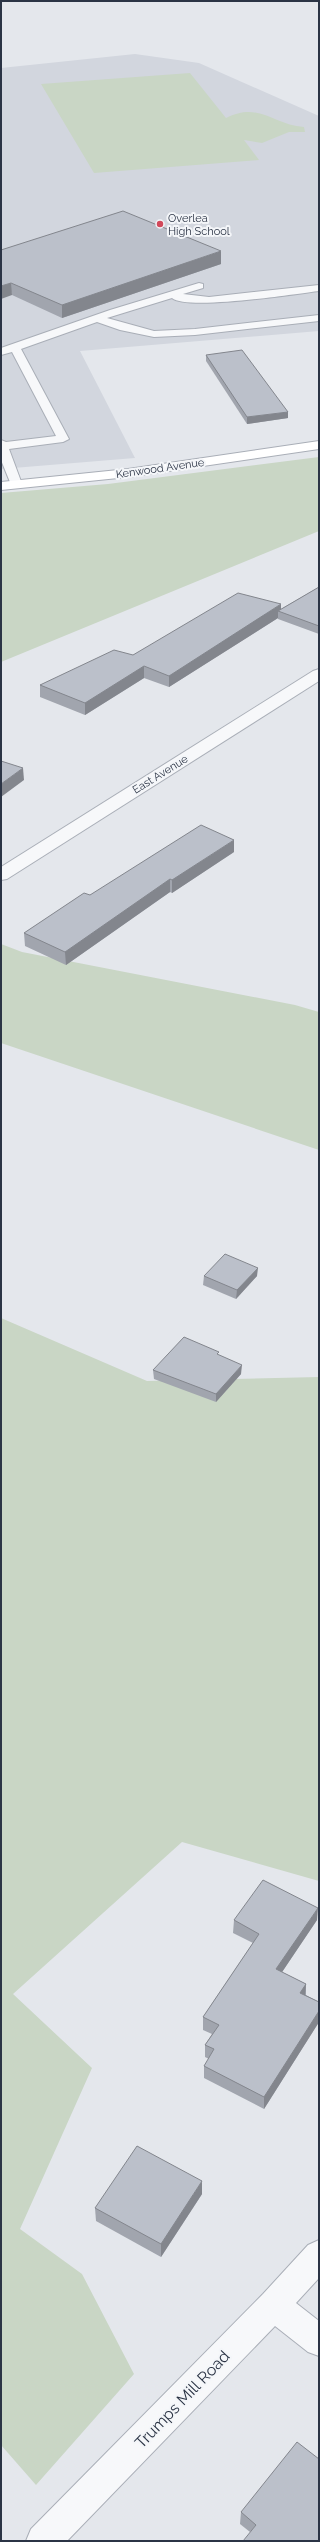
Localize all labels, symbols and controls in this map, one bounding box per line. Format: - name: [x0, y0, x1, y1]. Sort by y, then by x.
- place label: Overlea High School: [168, 212, 230, 238]
- marker: Overlea High School: [155, 219, 165, 229]
- street label: Kenwood Avenue: [115, 456, 206, 481]
- street label: East Avenue: [130, 752, 191, 797]
- street label: Trumps Mill Road: [131, 2347, 234, 2452]

